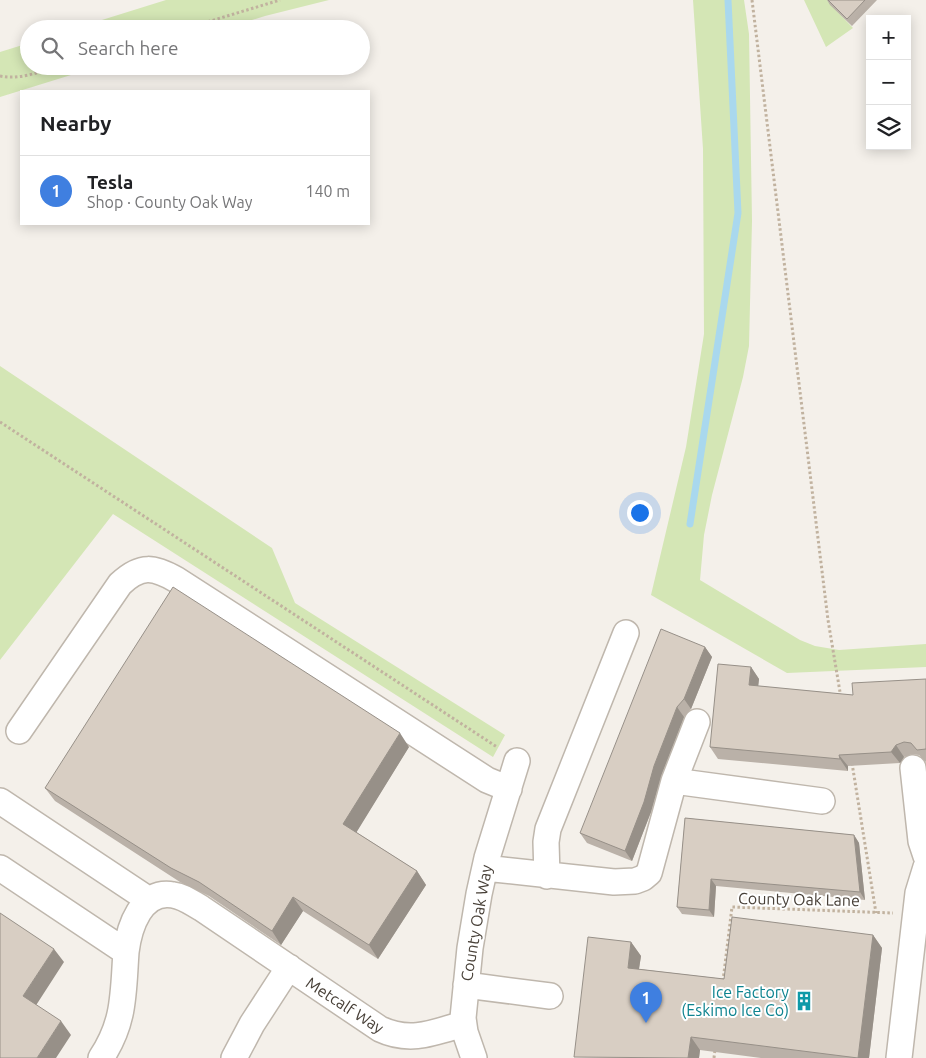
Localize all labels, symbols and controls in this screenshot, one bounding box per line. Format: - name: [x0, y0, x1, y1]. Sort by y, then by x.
- map controls: [866, 15, 911, 150]
- button: +: [866, 15, 911, 60]
- search box: [20, 20, 370, 75]
- icon: search: [38, 34, 66, 62]
- text: Search here: [78, 37, 178, 59]
- button: −: [866, 60, 911, 105]
- button: layers: [866, 105, 911, 150]
- text: Nearby: [40, 111, 111, 135]
- text: Tesla: [87, 171, 133, 193]
- text: 1: [51, 182, 61, 200]
- text: 140 m: [305, 182, 350, 200]
- text: Shop · County Oak Way: [87, 193, 252, 211]
- your location: [627, 500, 653, 526]
- street label: County Oak Way: [457, 863, 495, 983]
- street label: County Oak Lane: [738, 889, 860, 909]
- street label: Metcalf Way: [303, 973, 387, 1037]
- pin: 1: [630, 982, 662, 1023]
- place label: Ice Factory (Eskimo Ice Co): [681, 983, 789, 1020]
- building icon: Ice Factory (Eskimo Ice Co): [793, 990, 815, 1012]

